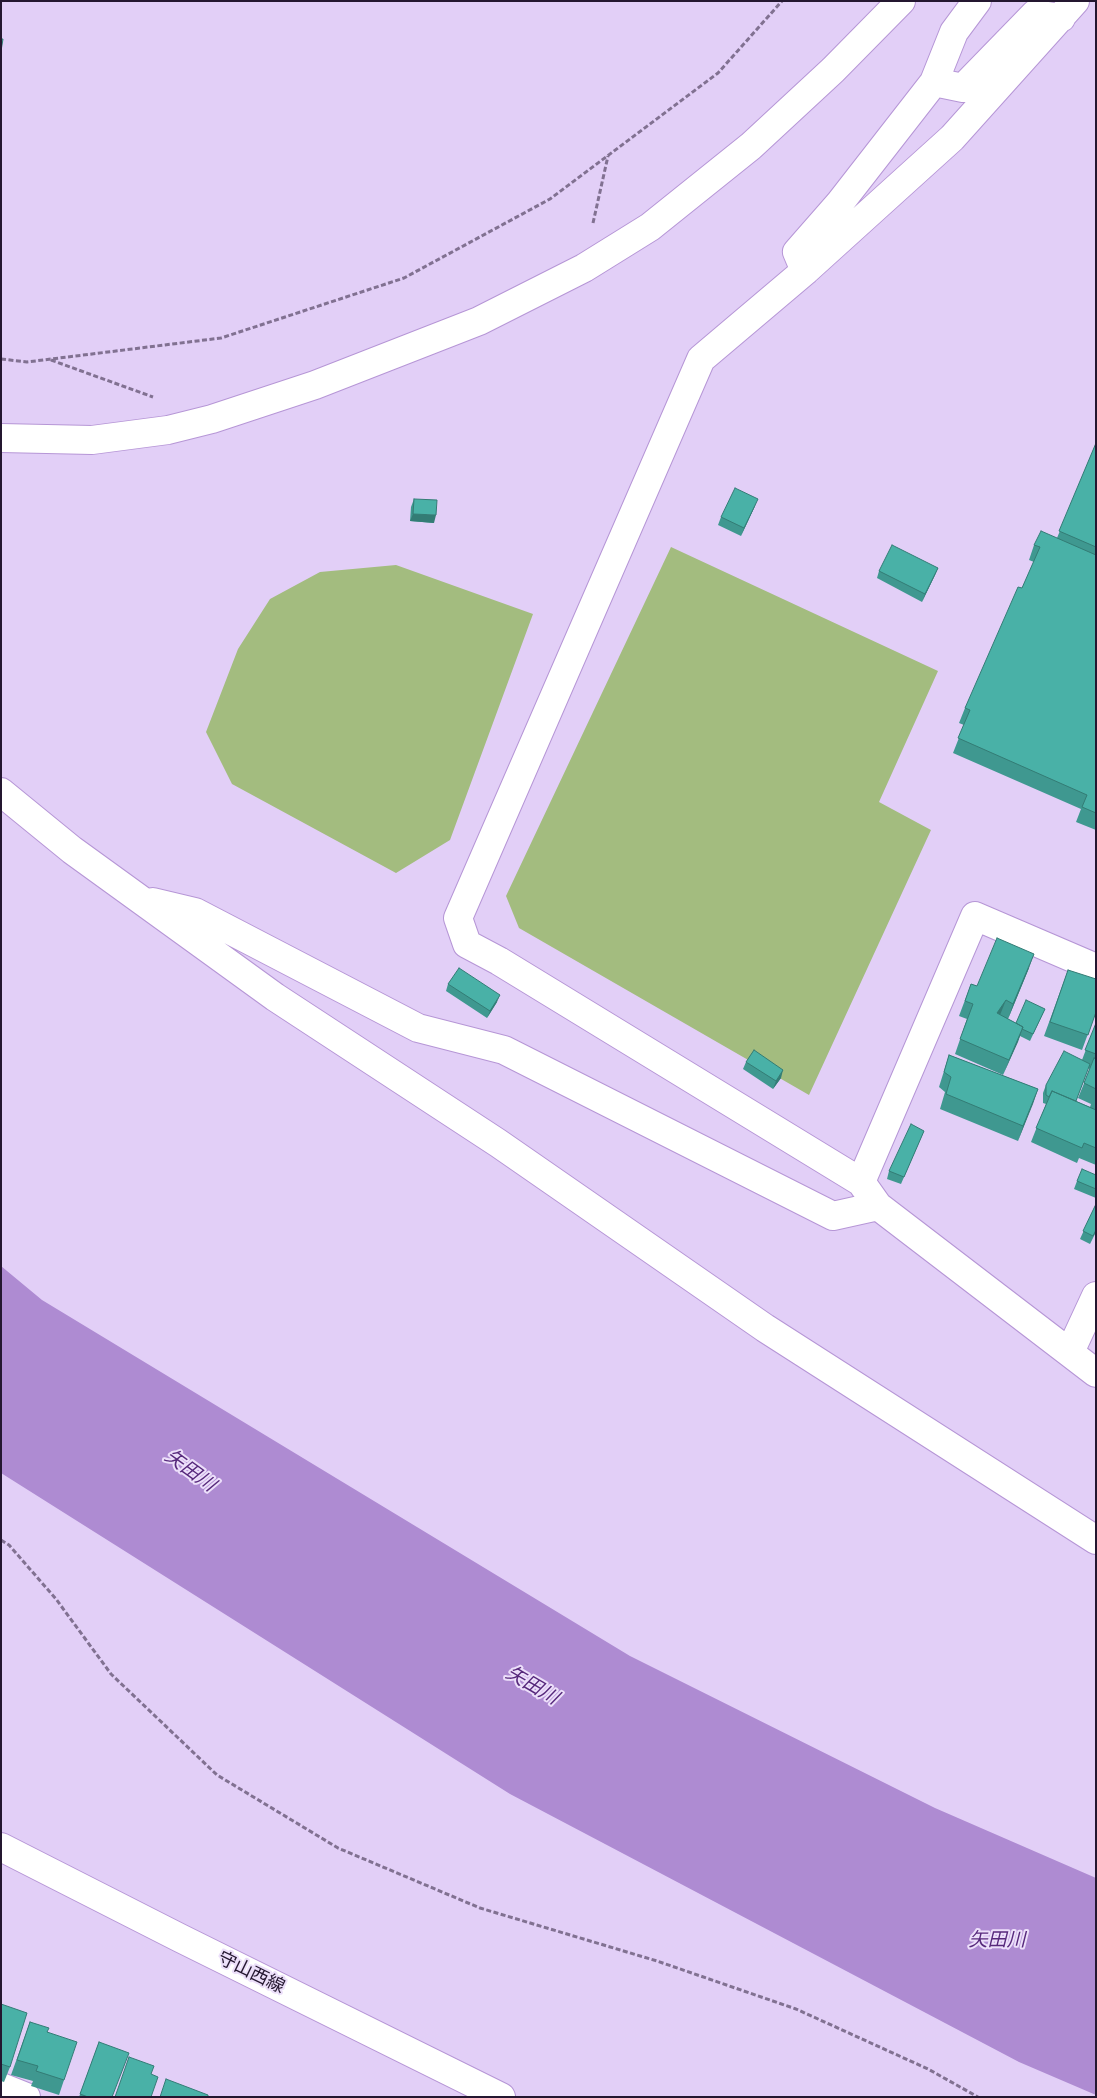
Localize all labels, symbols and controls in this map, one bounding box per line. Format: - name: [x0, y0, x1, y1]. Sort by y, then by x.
- water label: 矢田川: [160, 1445, 220, 1497]
- water label: 矢田川: [502, 1662, 562, 1710]
- water label: 矢田川: [969, 1930, 1025, 1952]
- street label: 守山西線: [214, 1948, 288, 1998]

